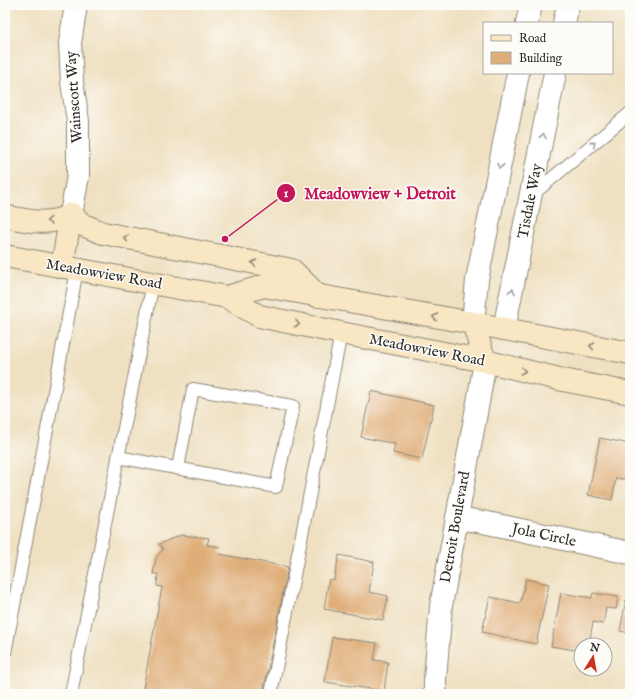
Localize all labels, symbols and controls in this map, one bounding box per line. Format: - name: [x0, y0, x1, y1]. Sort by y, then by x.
- legend: [483, 22, 613, 74]
- text: Road: [519, 31, 547, 46]
- street label: Wainscott Way: [61, 50, 87, 144]
- text: Building: [519, 51, 563, 66]
- one-way arrow: [538, 133, 546, 139]
- one-way arrow: [588, 141, 596, 148]
- street label: Tisdale Way: [513, 161, 547, 240]
- one-way arrow: [496, 163, 504, 169]
- callout: Meadowview + Detroit: [276, 179, 464, 207]
- text: Meadowview + Detroit: [304, 185, 456, 205]
- text: 1: [284, 186, 289, 201]
- one-way arrow: [46, 216, 52, 225]
- one-way arrow: [123, 234, 130, 243]
- street label: Meadowview Road: [44, 254, 165, 294]
- one-way arrow: [251, 259, 257, 267]
- one-way arrow: [507, 288, 515, 294]
- one-way arrow: [432, 313, 438, 321]
- one-way arrow: [294, 319, 300, 327]
- street label: Meadowview Road: [367, 329, 488, 371]
- one-way arrow: [589, 342, 595, 351]
- one-way arrow: [519, 366, 526, 375]
- street label: Detroit Boulevard: [436, 469, 474, 584]
- street label: Jola Circle: [508, 519, 578, 551]
- north arrow: [573, 637, 613, 677]
- text: N: [588, 640, 601, 656]

